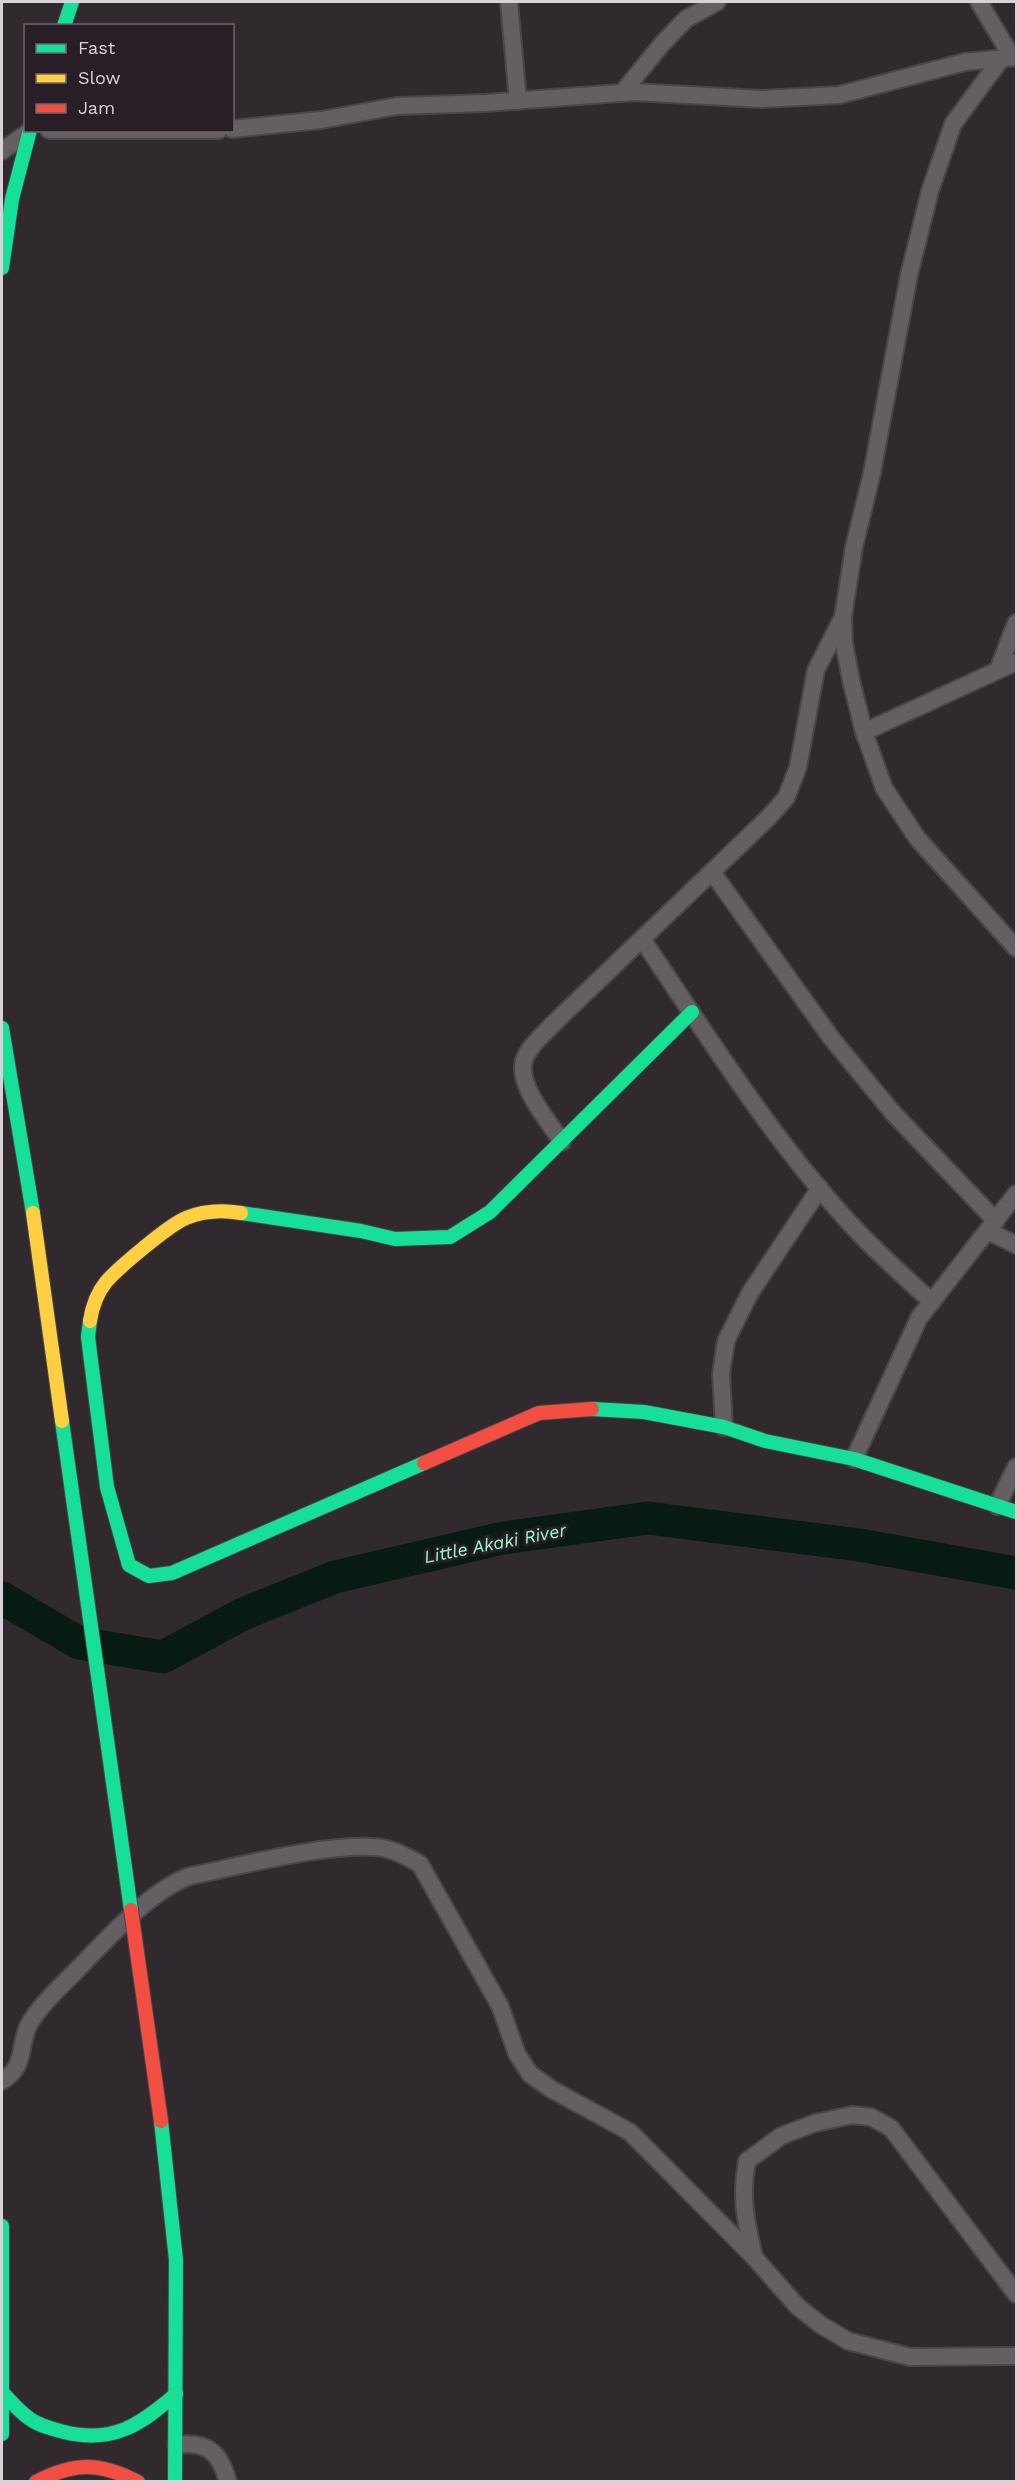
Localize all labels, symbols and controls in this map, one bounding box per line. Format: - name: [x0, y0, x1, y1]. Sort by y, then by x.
- legend: [24, 24, 234, 132]
- text: Fast: [78, 37, 116, 58]
- text: Slow: [78, 67, 121, 88]
- text: Jam: [78, 97, 115, 118]
- water label: Little Akaki River: [422, 1519, 569, 1567]

